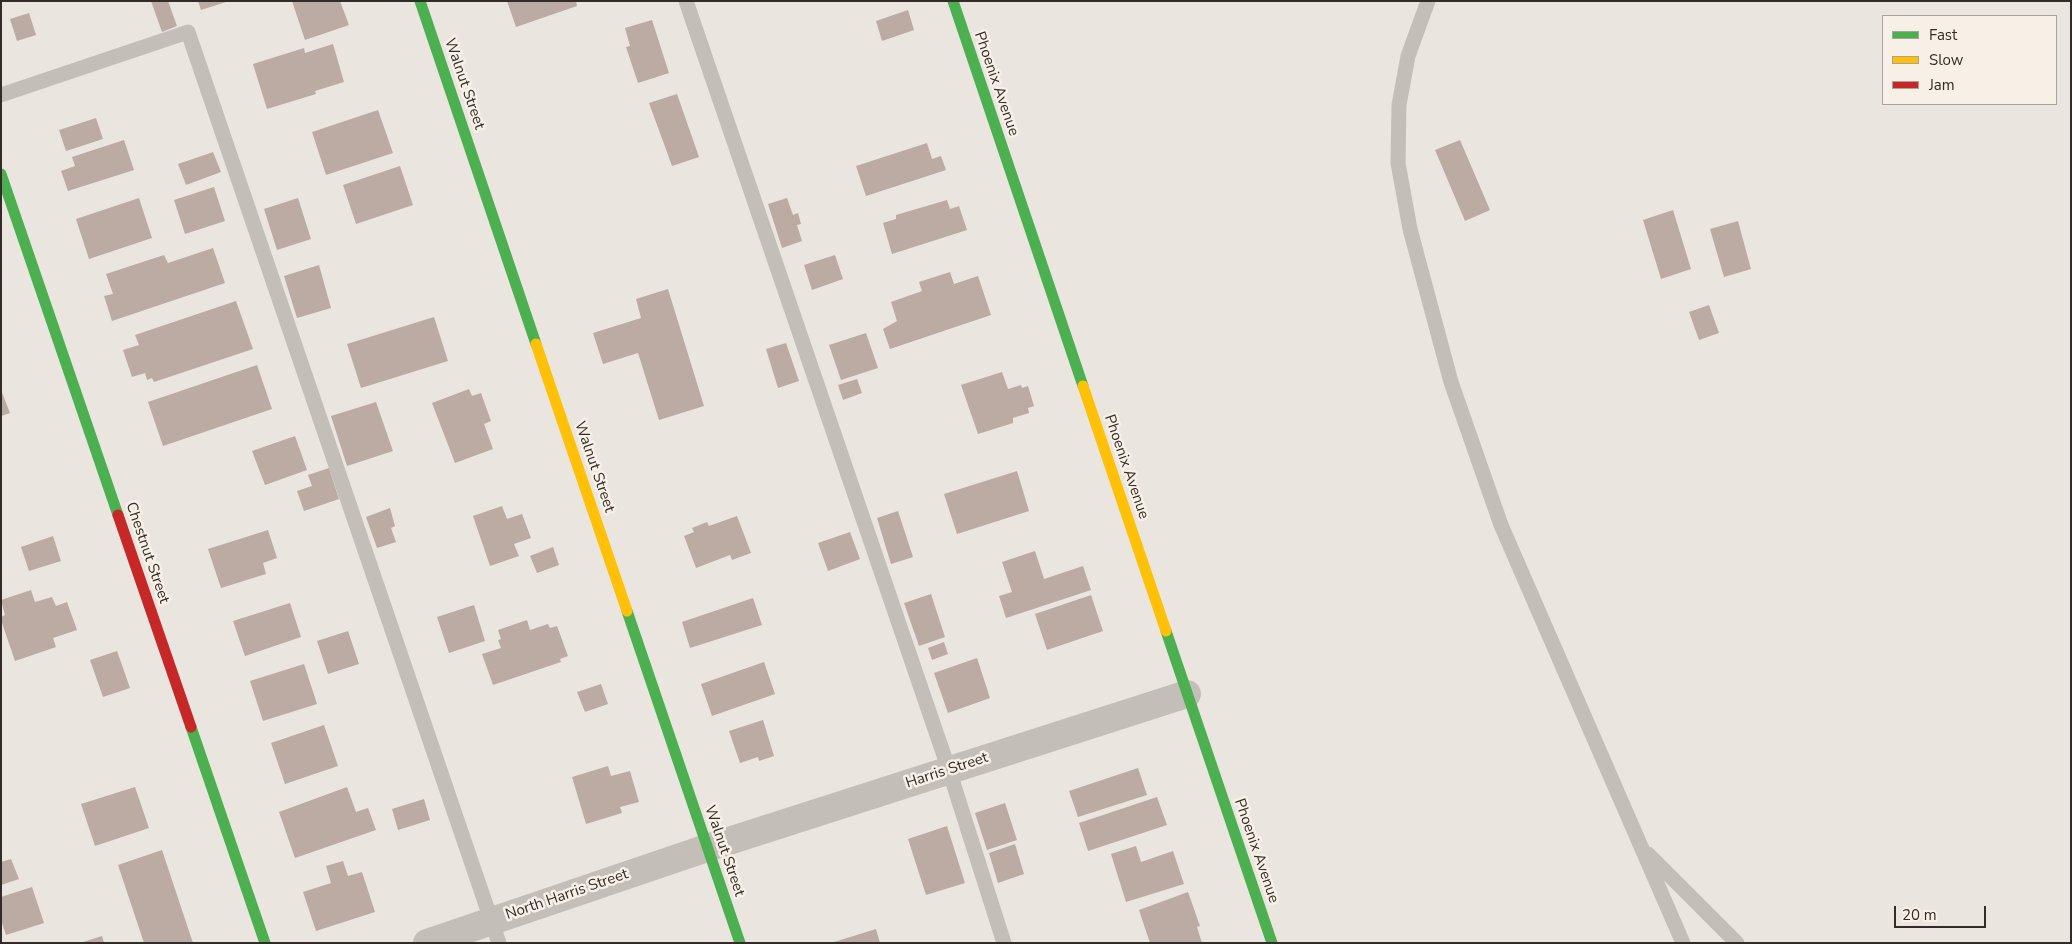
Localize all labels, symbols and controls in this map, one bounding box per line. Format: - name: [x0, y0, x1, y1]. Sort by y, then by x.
- legend: [1882, 15, 2057, 105]
- text: Fast: [1929, 25, 1957, 45]
- street label: Phoenix Avenue: [970, 29, 1022, 139]
- street label: Walnut Street: [440, 36, 488, 132]
- text: Slow: [1929, 50, 1963, 70]
- text: Jam: [1929, 75, 1955, 95]
- street label: Phoenix Avenue: [1100, 412, 1152, 522]
- street label: Walnut Street: [570, 419, 618, 515]
- street label: Chestnut Street: [121, 500, 173, 606]
- street label: Harris Street: [904, 749, 990, 793]
- street label: Phoenix Avenue: [1230, 796, 1282, 906]
- street label: Walnut Street: [700, 803, 748, 899]
- street label: North Harris Street: [503, 866, 631, 924]
- scale bar: [1897, 896, 1990, 928]
- text: 20 m: [1902, 905, 1937, 925]

